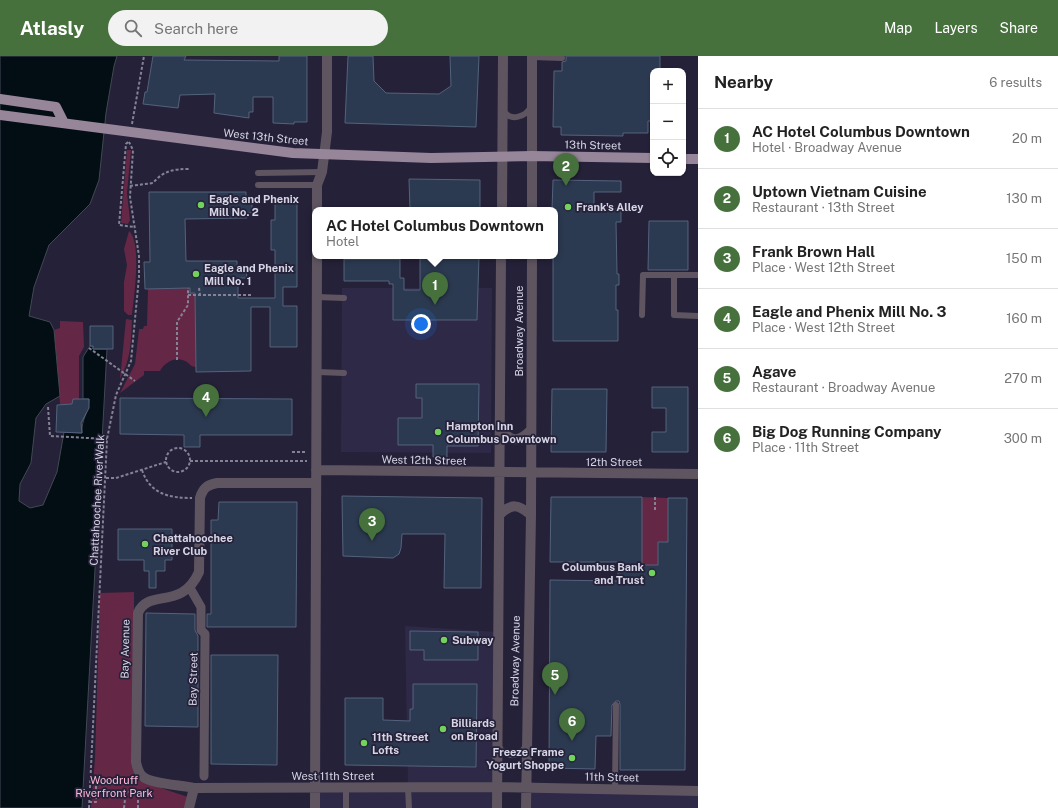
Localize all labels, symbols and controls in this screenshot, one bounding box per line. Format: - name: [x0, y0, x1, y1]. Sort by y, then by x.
- search box: [108, 10, 388, 46]
- text: Atlasly: [20, 17, 84, 39]
- icon: search: [122, 17, 144, 39]
- text: Search here: [154, 20, 238, 37]
- text: Map: [884, 20, 912, 36]
- text: Layers: [934, 20, 978, 36]
- text: Share: [1000, 20, 1038, 36]
- map controls: [650, 68, 686, 176]
- button: +: [650, 68, 686, 104]
- text: Nearby: [714, 72, 773, 92]
- text: 6 results: [989, 75, 1042, 90]
- button: −: [650, 104, 686, 140]
- text: AC Hotel Columbus Downtown: [752, 123, 970, 140]
- street label: West 13th Street: [223, 127, 309, 147]
- text: 1: [724, 131, 730, 146]
- text: 20 m: [1012, 131, 1042, 146]
- street label: 13th Street: [564, 139, 622, 151]
- button: locate: [650, 140, 686, 176]
- text: Hotel · Broadway Avenue: [752, 140, 902, 155]
- pin: 2: [553, 153, 579, 186]
- text: Uptown Vietnam Cuisine: [752, 183, 927, 200]
- text: 2: [723, 191, 731, 206]
- text: 130 m: [1006, 191, 1042, 206]
- place label: Eagle and Phenix Mill No. 2: [209, 193, 300, 218]
- marker: Eagle and Phenix Mill No. 2: [196, 200, 206, 210]
- text: Restaurant · 13th Street: [752, 200, 895, 215]
- place label: Frank's Alley: [576, 201, 644, 213]
- marker: Frank's Alley: [563, 202, 573, 212]
- popup: [312, 207, 558, 259]
- text: AC Hotel Columbus Downtown: [326, 217, 544, 234]
- text: Hotel: [326, 234, 359, 249]
- text: Frank Brown Hall: [752, 243, 875, 260]
- text: 3: [723, 251, 731, 266]
- text: 150 m: [1006, 251, 1042, 266]
- text: Place · West 12th Street: [752, 260, 895, 275]
- place label: Eagle and Phenix Mill No. 1: [204, 262, 295, 287]
- marker: Eagle and Phenix Mill No. 1: [191, 269, 201, 279]
- pin: 1: [422, 272, 448, 305]
- street label: Broadway Avenue: [513, 285, 525, 377]
- text: Eagle and Phenix Mill No. 3: [752, 303, 947, 320]
- text: 4: [723, 311, 731, 326]
- text: 160 m: [1006, 311, 1042, 326]
- your location: [411, 314, 431, 334]
- text: Place · West 12th Street: [752, 320, 895, 335]
- text: Agave: [752, 363, 796, 380]
- text: 5: [723, 371, 731, 386]
- text: 270 m: [1004, 371, 1042, 386]
- text: Restaurant · Broadway Avenue: [752, 380, 935, 395]
- pin: 4: [193, 384, 219, 417]
- place label: Hampton Inn Columbus Downtown: [446, 420, 556, 445]
- text: Big Dog Running Company: [752, 423, 942, 440]
- marker: Hampton Inn Columbus Downtown: [433, 427, 443, 437]
- text: 6: [723, 431, 731, 446]
- text: 300 m: [1004, 431, 1042, 446]
- street label: Chattahoochee RiverWalk: [88, 434, 106, 566]
- text: Place · 11th Street: [752, 440, 859, 455]
- street label: West 12th Street: [381, 453, 467, 467]
- street label: 12th Street: [586, 456, 642, 468]
- pin: 3: [359, 508, 385, 541]
- place label: Chattahoochee River Club: [153, 532, 233, 557]
- marker: Chattahoochee River Club: [140, 539, 150, 549]
- place label: Columbus Bank and Trust: [562, 561, 645, 586]
- marker: Columbus Bank and Trust: [647, 568, 657, 578]
- street label: Broadway Avenue: [508, 615, 522, 707]
- street label: Bay Avenue: [118, 619, 132, 679]
- place label: Subway: [452, 634, 494, 646]
- marker: Subway: [439, 635, 449, 645]
- street label: Bay Street: [187, 652, 199, 706]
- pin: 5: [542, 662, 568, 695]
- pin: 6: [559, 708, 585, 741]
- place label: Billiards on Broad: [451, 717, 498, 742]
- marker: Billiards on Broad: [438, 724, 448, 734]
- place label: 11th Street Lofts: [372, 731, 429, 756]
- marker: 11th Street Lofts: [359, 738, 369, 748]
- place label: Freeze Frame Yogurt Shoppe: [486, 746, 564, 771]
- marker: Freeze Frame Yogurt Shoppe: [567, 753, 577, 763]
- street label: West 11th Street: [292, 770, 374, 782]
- street label: 11th Street: [585, 771, 639, 783]
- park label: Woodruff Riverfront Park: [75, 774, 153, 799]

